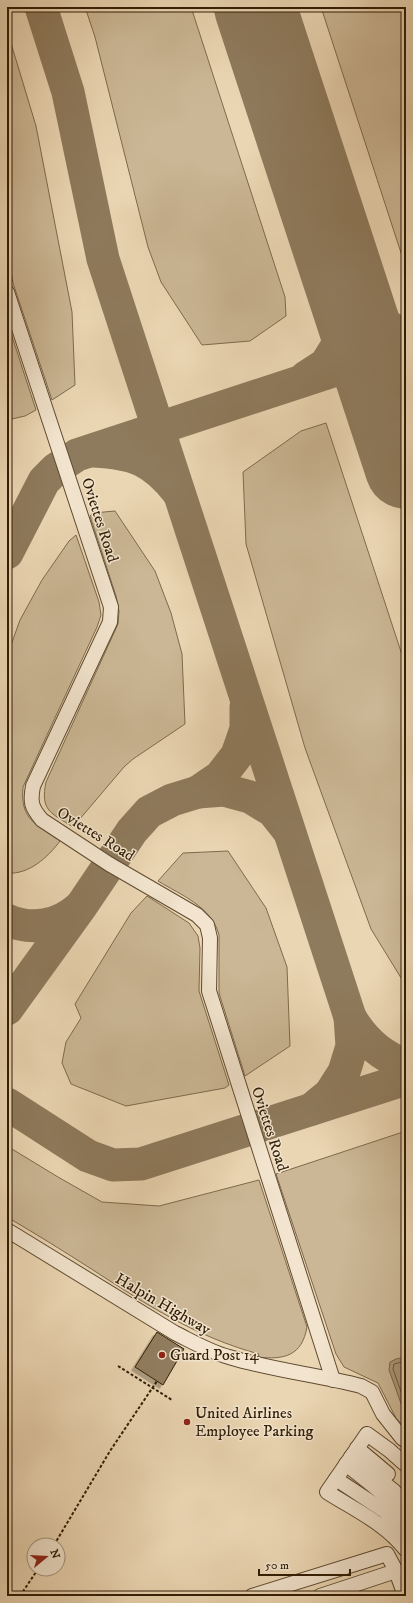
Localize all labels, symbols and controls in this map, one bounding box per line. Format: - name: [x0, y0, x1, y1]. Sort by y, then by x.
- street label: Oviettes Road: [77, 475, 123, 565]
- street label: Oviettes Road: [53, 802, 139, 866]
- street label: Oviettes Road: [247, 1084, 293, 1174]
- street label: Halpin Highway: [112, 1269, 215, 1340]
- place label: Guard Post 14: [170, 1345, 260, 1365]
- marker: Guard Post 14: [157, 1350, 167, 1360]
- place label: United Airlines Employee Parking: [195, 1403, 313, 1441]
- marker: United Airlines Employee Parking: [182, 1417, 192, 1427]
- north arrow: [26, 1537, 66, 1577]
- text: N: [47, 1548, 63, 1561]
- scale bar: [259, 1551, 350, 1577]
- text: 50 m: [265, 1558, 289, 1573]

